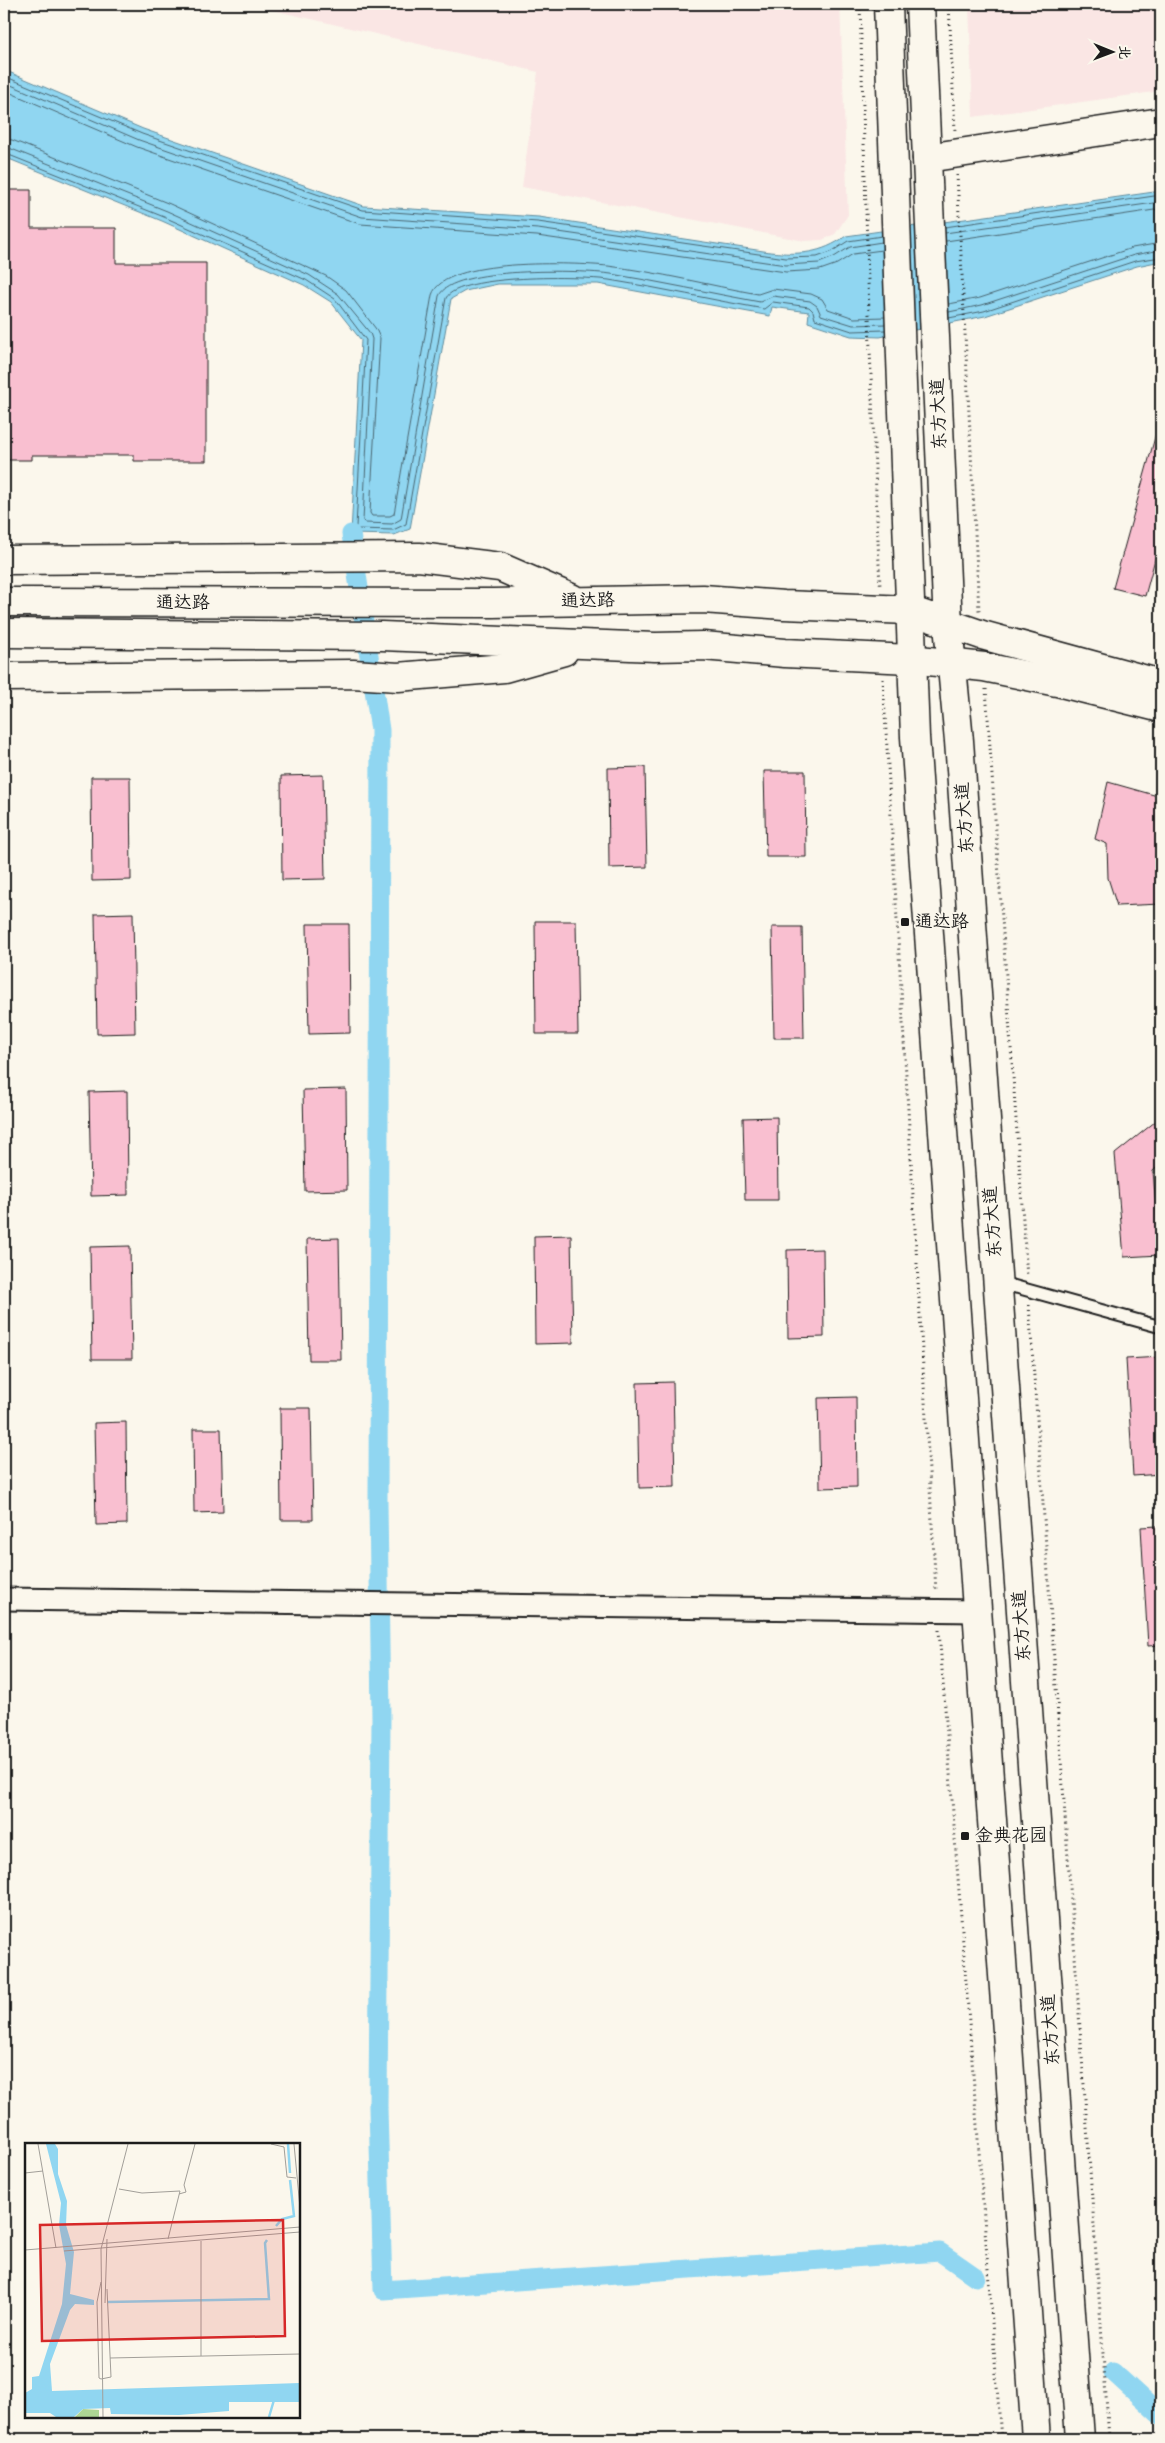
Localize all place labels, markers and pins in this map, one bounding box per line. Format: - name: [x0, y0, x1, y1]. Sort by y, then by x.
- place label: 通达路: [915, 910, 969, 934]
- marker: 通达路: [899, 916, 911, 928]
- place label: 金典花园: [975, 1824, 1047, 1848]
- marker: 金典花园: [959, 1830, 971, 1842]

